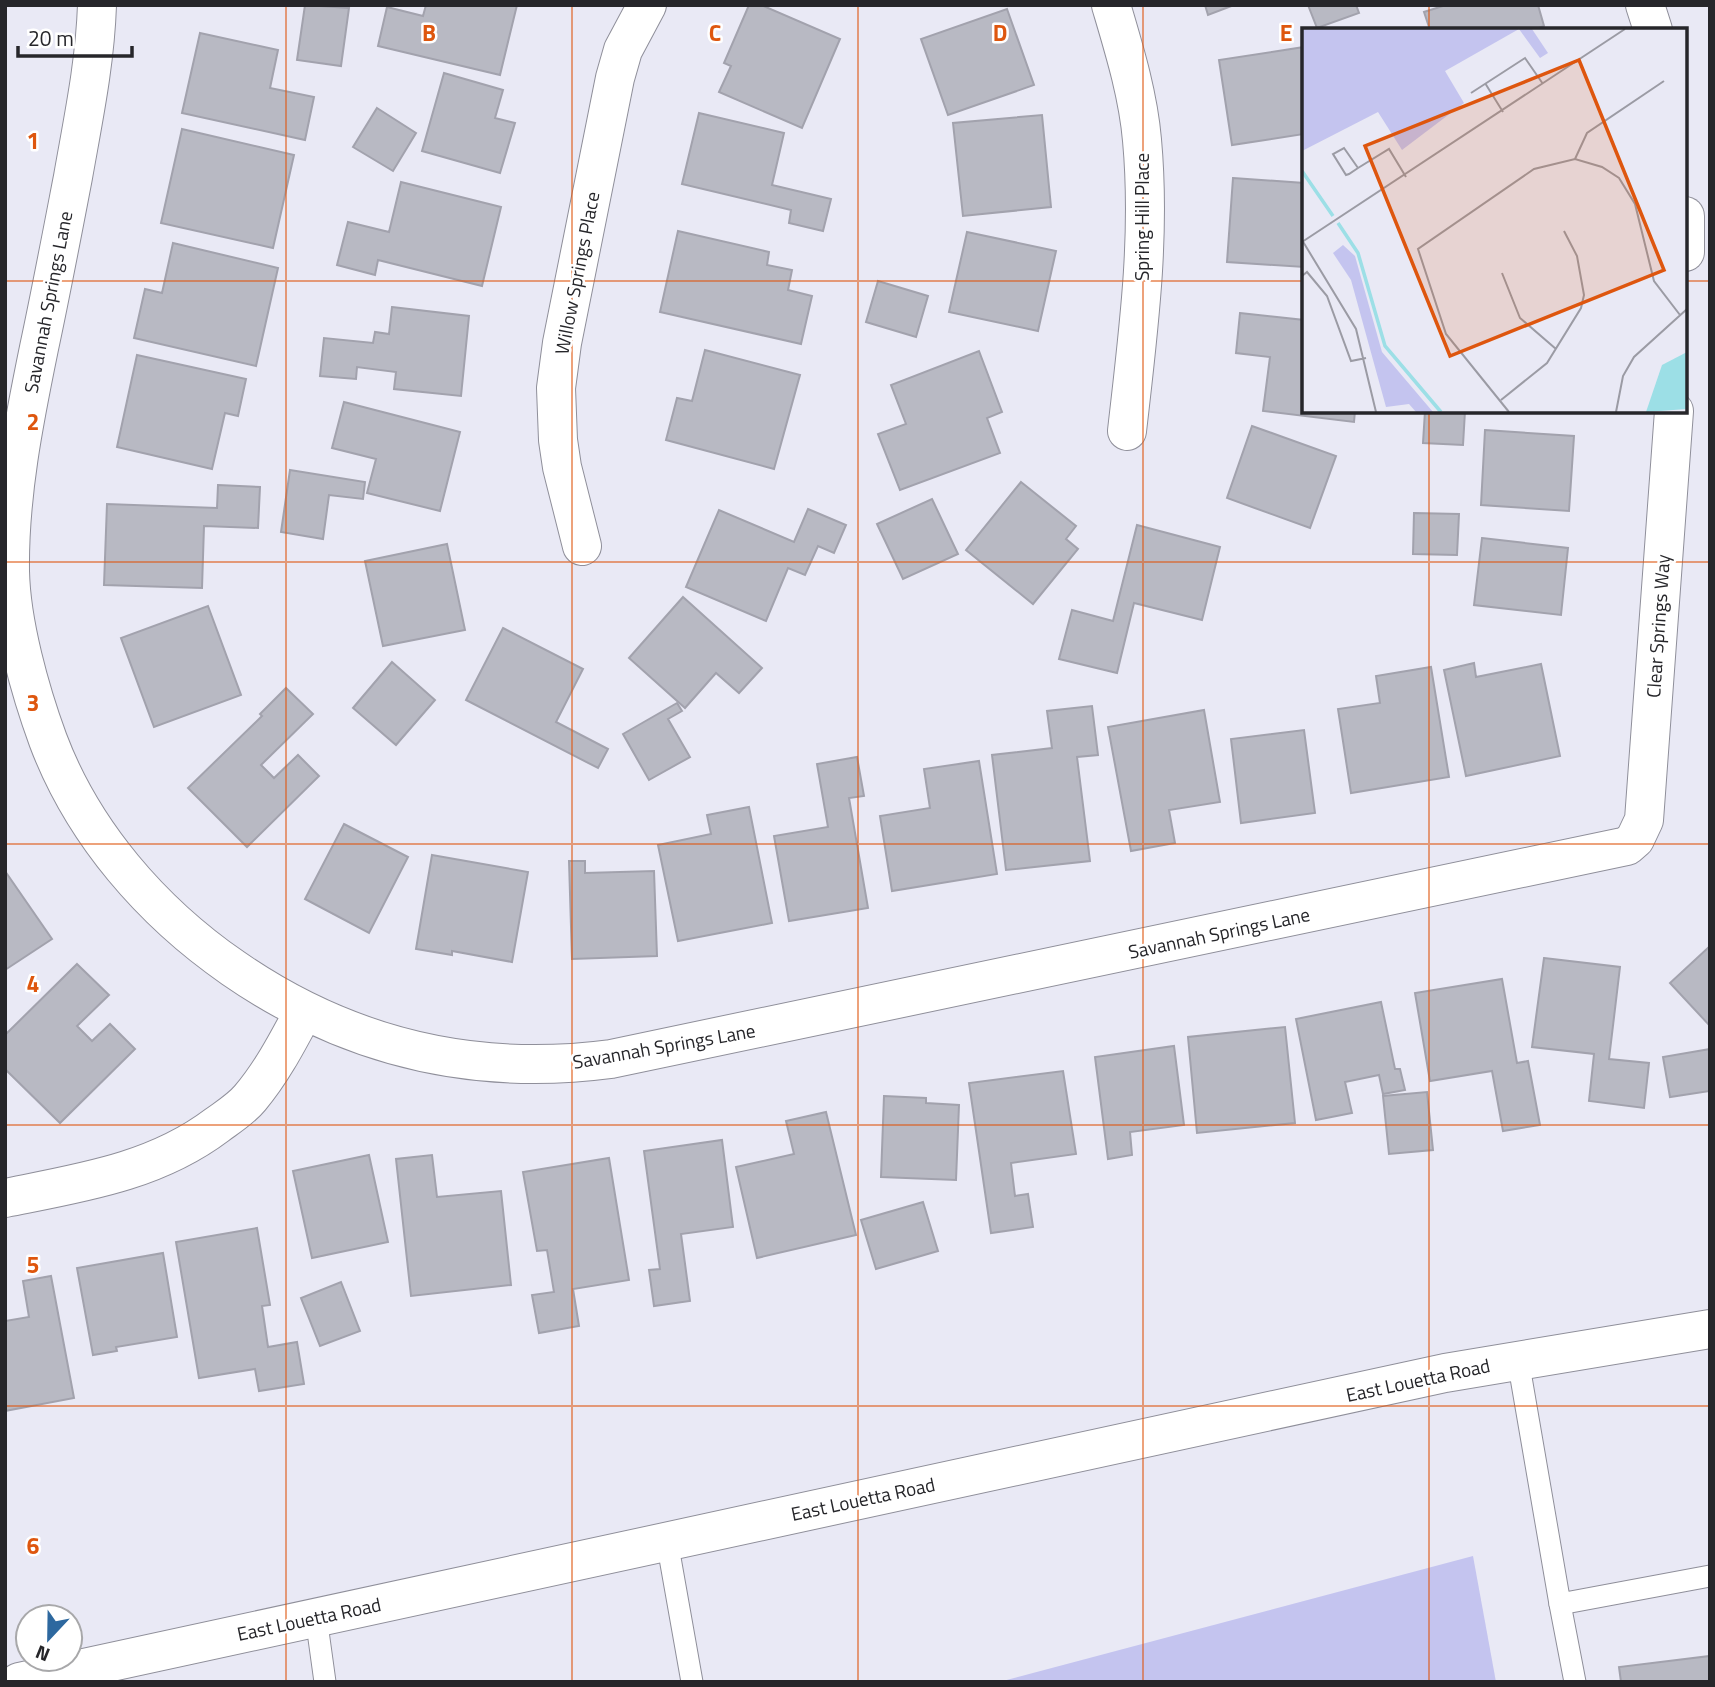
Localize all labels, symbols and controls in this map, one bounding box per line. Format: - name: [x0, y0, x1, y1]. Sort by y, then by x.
- scale bar: [18, 14, 131, 58]
- text: B: [422, 15, 436, 50]
- text: C: [709, 15, 721, 50]
- text: D: [993, 15, 1007, 50]
- text: E: [1280, 15, 1292, 50]
- text: 20 m: [28, 22, 74, 54]
- inset map: [1302, 28, 1687, 413]
- text: 1: [27, 123, 39, 158]
- street label: Spring Hill Place: [1127, 153, 1156, 281]
- street label: Willow Springs Place: [547, 189, 607, 357]
- street label: Savannah Springs Lane: [16, 208, 79, 395]
- text: 2: [27, 404, 39, 439]
- street label: Clear Springs Way: [1638, 553, 1677, 699]
- text: 3: [27, 685, 39, 720]
- street label: Savannah Springs Lane: [1125, 899, 1312, 966]
- text: 4: [27, 966, 39, 1001]
- street label: Savannah Springs Lane: [570, 1015, 758, 1076]
- text: 5: [27, 1247, 39, 1282]
- street label: East Louetta Road: [1343, 1350, 1493, 1409]
- street label: East Louetta Road: [788, 1469, 938, 1528]
- text: 6: [27, 1528, 40, 1563]
- street label: East Louetta Road: [234, 1589, 384, 1648]
- north arrow: [14, 1603, 84, 1673]
- text: N: [31, 1638, 54, 1670]

